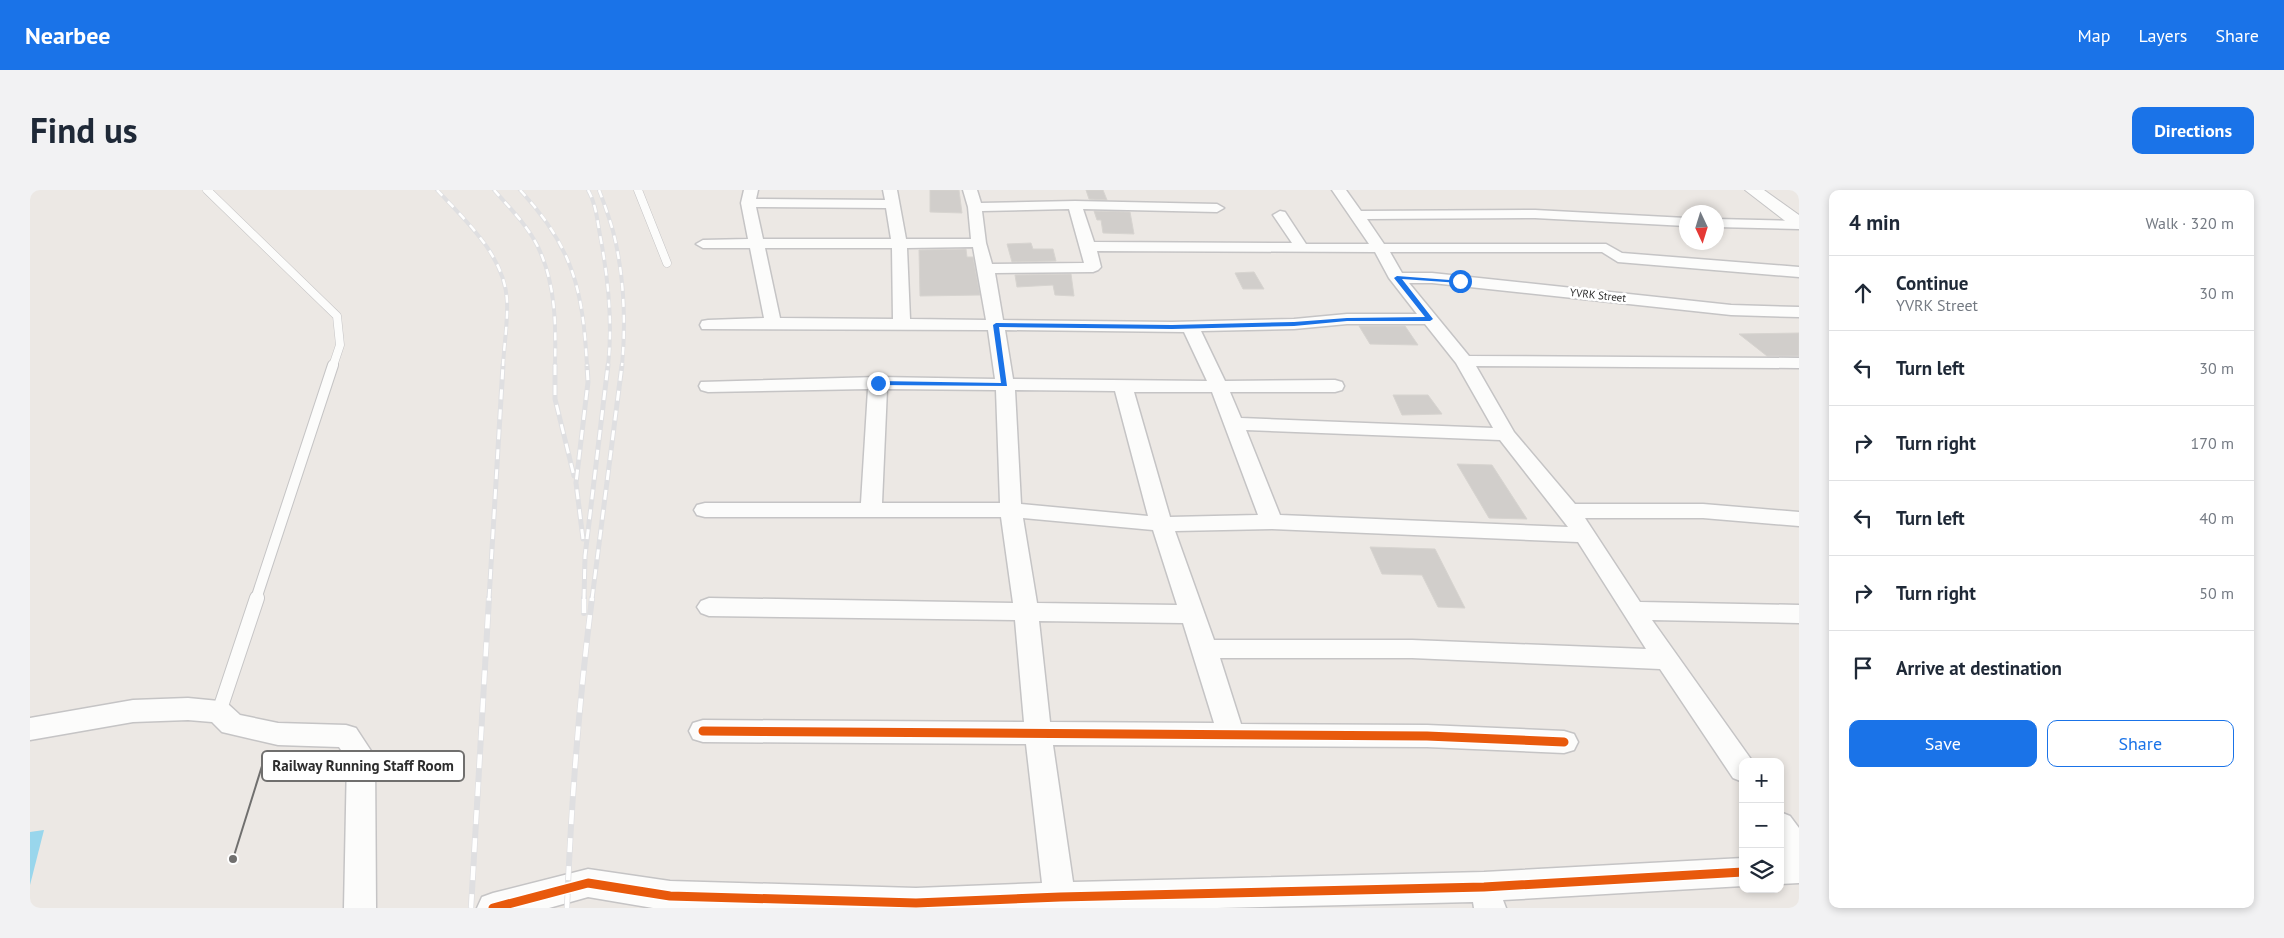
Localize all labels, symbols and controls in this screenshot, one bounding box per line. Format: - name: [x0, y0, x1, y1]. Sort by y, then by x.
- text: Nearbee: [25, 20, 110, 51]
- text: Map: [2078, 24, 2110, 47]
- text: Layers: [2138, 24, 2187, 47]
- text: Share: [2215, 24, 2259, 47]
- text: Find us: [30, 107, 138, 153]
- button: Directions: [2132, 107, 2254, 154]
- north arrow: [1679, 205, 1724, 250]
- text: 4 min: [1849, 209, 1900, 236]
- text: Walk · 320 m: [2145, 213, 2234, 233]
- route start: [1449, 270, 1472, 293]
- text: Continue: [1896, 271, 1968, 295]
- icon: ahead: [1849, 279, 1877, 307]
- text: 30 m: [2199, 283, 2234, 303]
- street label: YVRK Street: [1569, 285, 1627, 305]
- text: YVRK Street: [1896, 295, 1978, 315]
- icon: left: [1849, 354, 1877, 382]
- text: Turn left: [1896, 356, 1965, 380]
- text: 30 m: [2199, 358, 2234, 378]
- route end: [867, 372, 890, 395]
- icon: right: [1849, 429, 1877, 457]
- text: Turn right: [1896, 431, 1976, 455]
- text: 170 m: [2191, 433, 2234, 453]
- icon: left: [1849, 504, 1877, 532]
- text: Turn left: [1896, 506, 1965, 530]
- text: 40 m: [2199, 508, 2234, 528]
- icon: right: [1849, 579, 1877, 607]
- text: Turn right: [1896, 581, 1976, 605]
- text: 50 m: [2199, 583, 2234, 603]
- icon: arrive: [1849, 654, 1877, 682]
- text: Arrive at destination: [1896, 656, 2062, 680]
- button: Save: [1849, 720, 2037, 767]
- button: Share: [2047, 720, 2234, 767]
- callout: Railway Running Staff Room: [262, 751, 464, 781]
- text: Railway Running Staff Room: [272, 756, 454, 775]
- map controls: [1739, 758, 1784, 893]
- button: +: [1739, 758, 1784, 803]
- button: −: [1739, 803, 1784, 848]
- button: layers: [1739, 848, 1784, 893]

